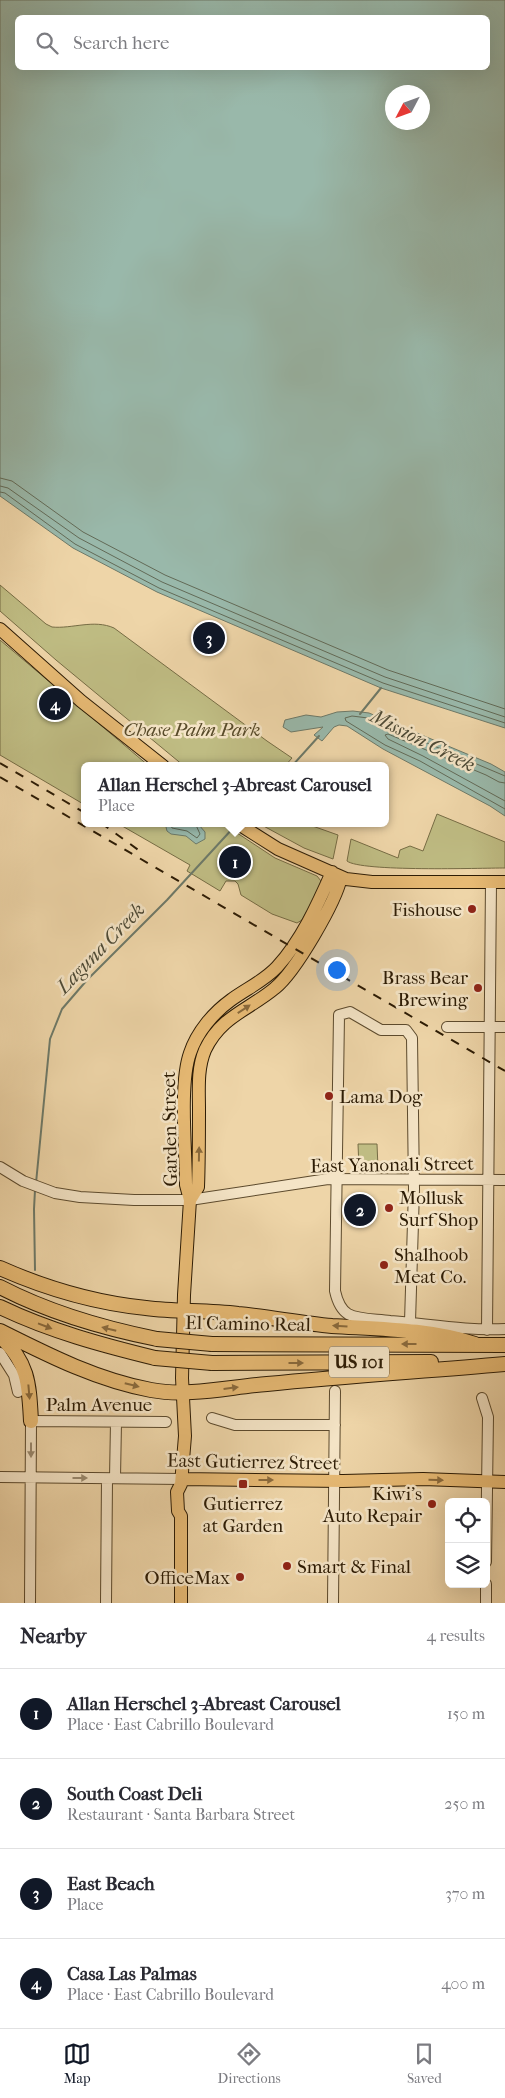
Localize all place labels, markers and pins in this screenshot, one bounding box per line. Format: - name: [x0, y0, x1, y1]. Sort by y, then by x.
- pin: 3: [193, 619, 225, 657]
- pin: 4: [39, 685, 71, 723]
- pin: 1: [219, 843, 251, 881]
- place label: Fishouse: [392, 899, 462, 921]
- marker: Fishouse: [466, 903, 478, 915]
- place label: Brass Bear Brewing: [382, 967, 469, 1011]
- marker: Brass Bear Brewing: [472, 982, 484, 994]
- place label: Lama Dog: [339, 1086, 423, 1108]
- marker: Lama Dog: [323, 1090, 335, 1102]
- place label: Mollusk Surf Shop: [399, 1187, 478, 1231]
- pin: 2: [344, 1191, 376, 1229]
- marker: Mollusk Surf Shop: [383, 1202, 395, 1214]
- place label: Shalhoob Meat Co.: [394, 1244, 468, 1288]
- marker: Shalhoob Meat Co.: [378, 1259, 390, 1271]
- marker: Gutierrez at Garden: [237, 1478, 249, 1490]
- place label: Kiwi's Auto Repair: [322, 1483, 423, 1527]
- place label: Gutierrez at Garden: [203, 1493, 283, 1537]
- marker: Kiwi's Auto Repair: [426, 1498, 438, 1510]
- place label: Smart & Final: [297, 1556, 411, 1578]
- marker: Smart & Final: [281, 1560, 293, 1572]
- place label: OfficeMax: [145, 1567, 230, 1589]
- marker: OfficeMax: [234, 1571, 246, 1583]

